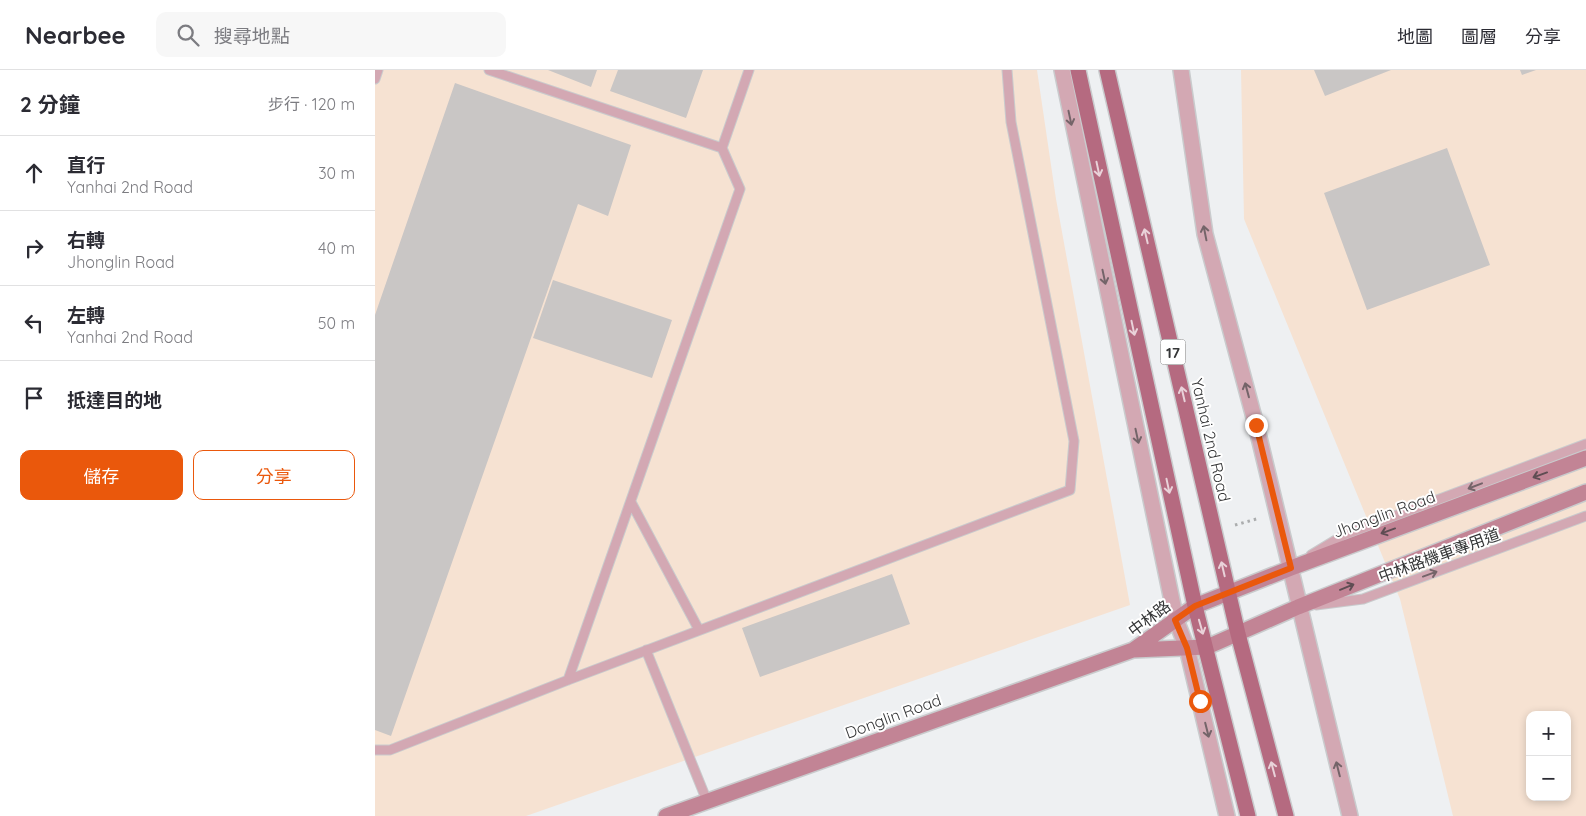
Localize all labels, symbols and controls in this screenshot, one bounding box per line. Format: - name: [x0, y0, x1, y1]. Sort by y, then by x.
- search box: [156, 12, 506, 57]
- text: Nearbee: [25, 20, 126, 50]
- icon: search: [174, 21, 202, 49]
- text: 搜尋地點: [214, 24, 290, 48]
- text: 地圖: [1397, 25, 1433, 48]
- text: 圖層: [1461, 25, 1497, 48]
- text: 分享: [1525, 25, 1561, 48]
- text: 2 分鐘: [20, 91, 80, 117]
- text: 步行 · 120 m: [268, 94, 355, 114]
- one-way arrow: [1066, 110, 1076, 126]
- text: 直行: [67, 153, 105, 177]
- icon: ahead: [20, 159, 48, 187]
- one-way arrow: [1094, 161, 1103, 177]
- text: 30 m: [318, 163, 355, 183]
- text: Yanhai 2nd Road: [67, 177, 193, 197]
- one-way arrow: [1200, 225, 1209, 241]
- text: 右轉: [67, 228, 105, 252]
- one-way arrow: [1141, 228, 1150, 244]
- icon: right: [20, 234, 48, 262]
- text: 40 m: [318, 238, 355, 258]
- text: Jhonglin Road: [67, 252, 175, 272]
- one-way arrow: [1099, 269, 1109, 285]
- text: 左轉: [67, 303, 105, 327]
- icon: left: [20, 309, 48, 337]
- text: 50 m: [318, 313, 355, 333]
- one-way arrow: [1129, 319, 1138, 335]
- text: Yanhai 2nd Road: [67, 327, 193, 347]
- road number: 17: [1161, 340, 1185, 364]
- street label: Yanhai 2nd Road: [1187, 376, 1235, 504]
- one-way arrow: [1241, 382, 1251, 398]
- icon: arrive: [20, 384, 48, 412]
- one-way arrow: [1177, 386, 1187, 402]
- text: 抵達目的地: [67, 388, 162, 412]
- route end: [1245, 414, 1268, 437]
- one-way arrow: [1133, 428, 1142, 444]
- button: 儲存: [20, 450, 183, 500]
- button: 分享: [193, 450, 355, 500]
- one-way arrow: [1533, 471, 1549, 480]
- one-way arrow: [1164, 478, 1173, 494]
- one-way arrow: [1468, 482, 1483, 491]
- street label: Jhonglin Road: [1330, 486, 1438, 542]
- street label: 中林路機車專用道: [1375, 524, 1503, 586]
- one-way arrow: [1381, 527, 1396, 537]
- one-way arrow: [1218, 562, 1227, 578]
- one-way arrow: [1421, 569, 1437, 578]
- one-way arrow: [1339, 582, 1354, 592]
- street label: 中林路: [1124, 596, 1174, 640]
- one-way arrow: [1196, 618, 1206, 634]
- street label: Donglin Road: [842, 689, 944, 743]
- route start: [1189, 690, 1212, 713]
- map controls: [1526, 711, 1571, 801]
- button: +: [1526, 711, 1571, 756]
- one-way arrow: [1203, 721, 1212, 737]
- button: −: [1526, 756, 1571, 801]
- one-way arrow: [1268, 761, 1278, 777]
- one-way arrow: [1333, 761, 1342, 777]

